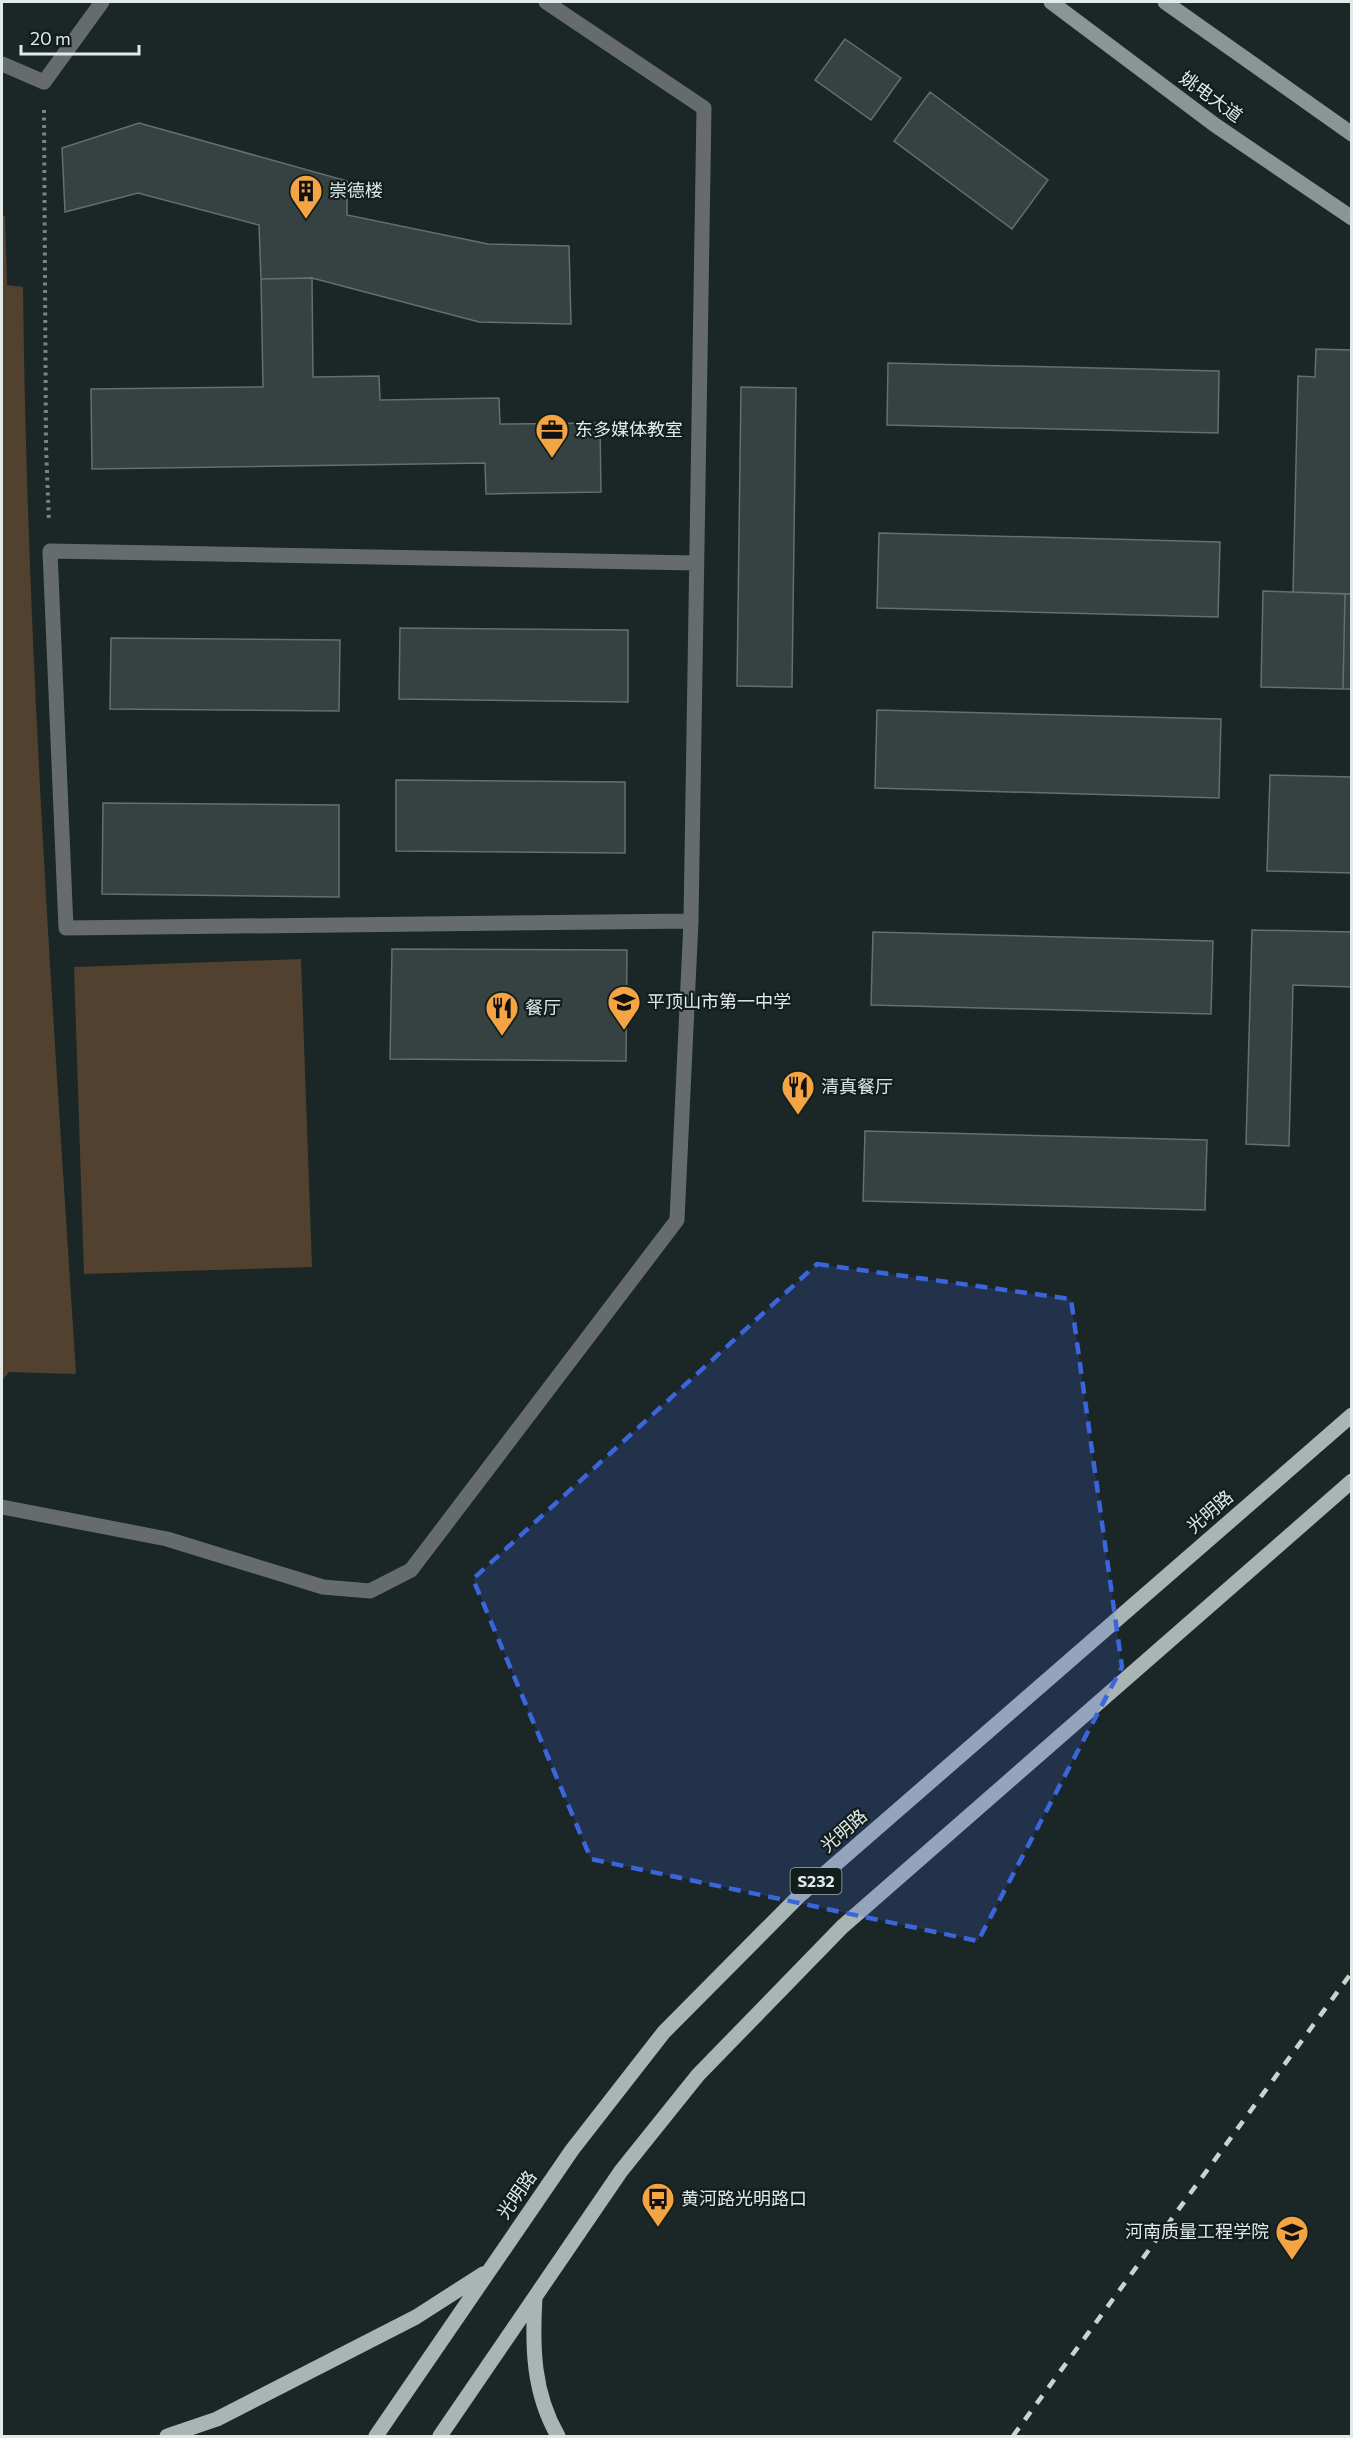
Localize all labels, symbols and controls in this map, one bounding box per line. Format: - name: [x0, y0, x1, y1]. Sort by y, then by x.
- scale bar: [21, 18, 140, 56]
- text: 20 m: [30, 27, 71, 49]
- street label: 姚电大道: [1176, 66, 1247, 126]
- building icon: 崇德楼: [288, 173, 324, 220]
- place label: 崇德楼: [329, 179, 383, 201]
- office icon: 东多媒体教室: [534, 412, 570, 459]
- place label: 东多媒体教室: [575, 418, 683, 440]
- school or university icon: 平顶山市第一中学: [606, 984, 642, 1031]
- restaurant icon: 餐厅: [484, 990, 520, 1037]
- place label: 平顶山市第一中学: [647, 990, 791, 1012]
- place label: 餐厅: [525, 996, 561, 1018]
- restaurant icon: 清真餐厅: [780, 1069, 816, 1116]
- place label: 清真餐厅: [821, 1075, 893, 1097]
- street label: 光明路: [1182, 1485, 1237, 1537]
- street label: 光明路: [816, 1804, 871, 1856]
- road number: S232: [790, 1868, 842, 1894]
- street label: 光明路: [492, 2166, 541, 2223]
- bus stop icon: 黄河路光明路口: [640, 2181, 676, 2228]
- place label: 黄河路光明路口: [681, 2187, 807, 2209]
- school or university icon: 河南质量工程学院: [1274, 2214, 1310, 2261]
- place label: 河南质量工程学院: [1125, 2220, 1269, 2242]

